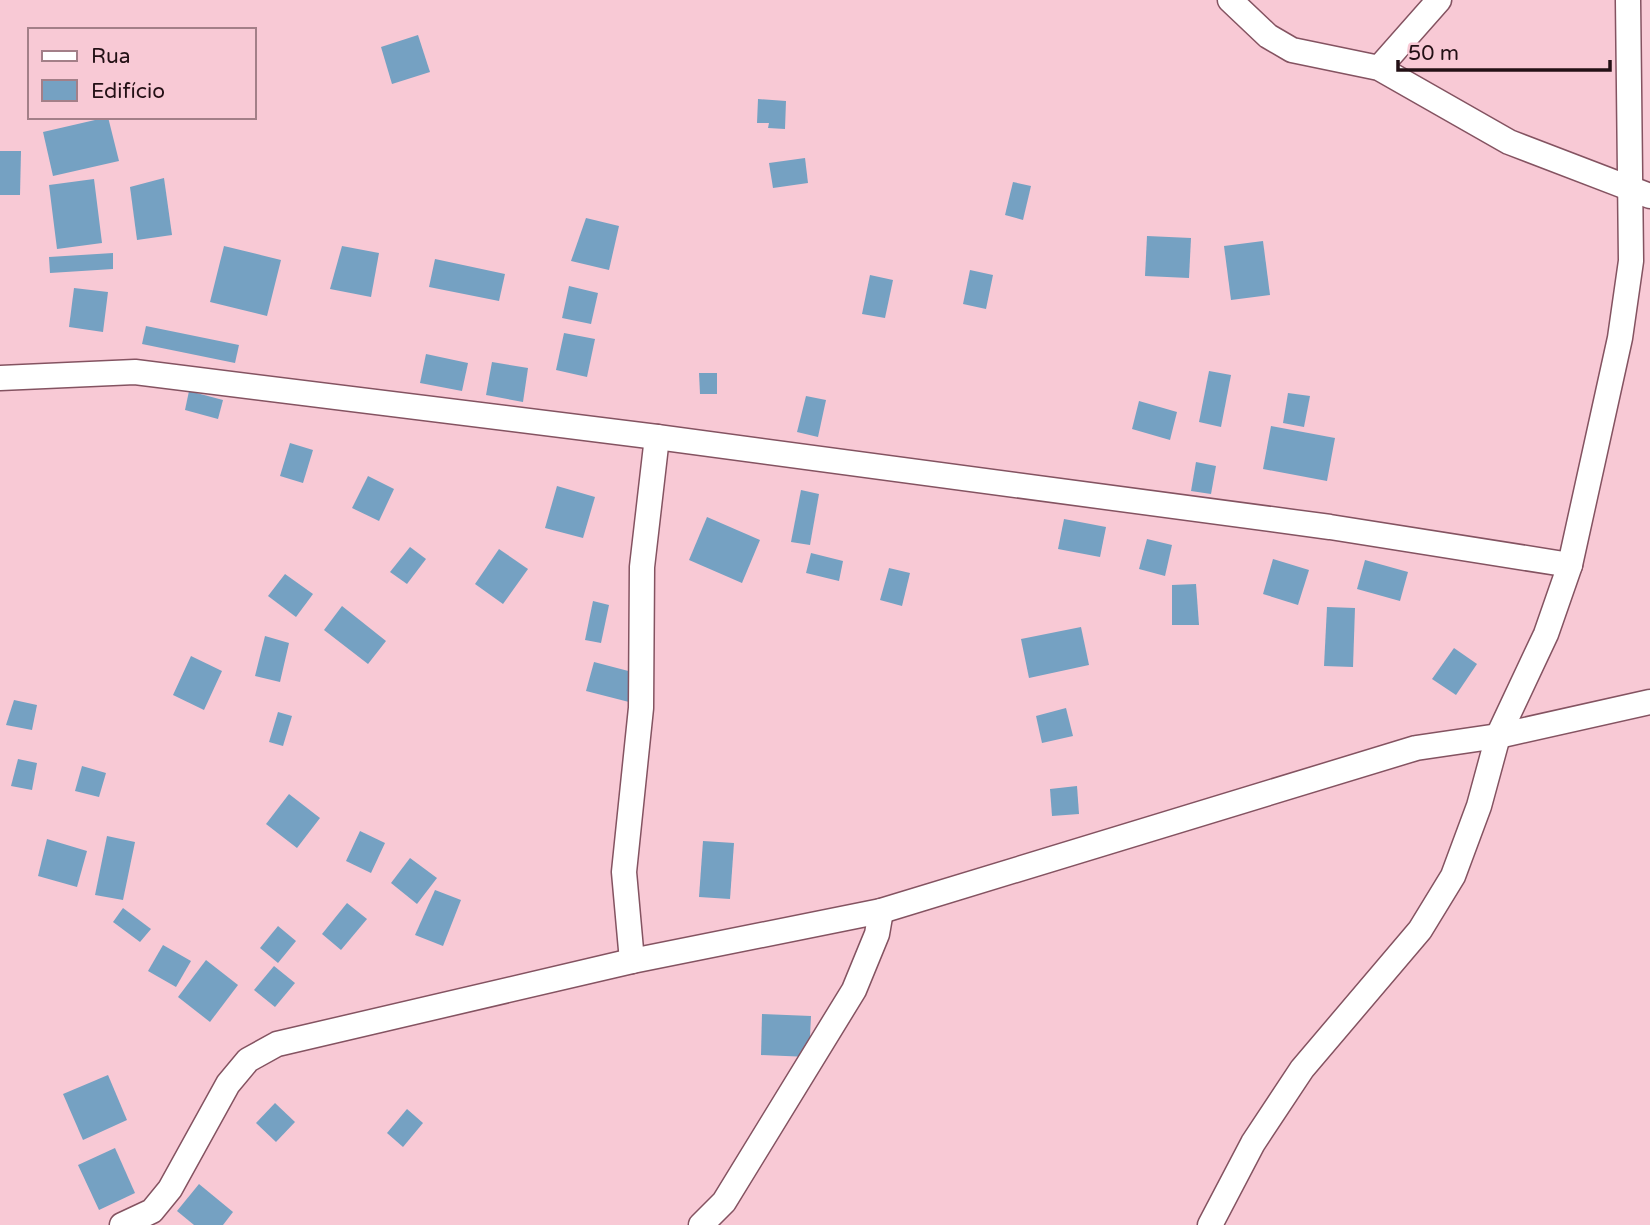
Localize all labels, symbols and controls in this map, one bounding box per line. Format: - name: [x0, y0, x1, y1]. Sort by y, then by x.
- legend: [28, 28, 256, 119]
- scale bar: [1398, 28, 1610, 72]
- text: 50 m: [1408, 41, 1459, 66]
- text: Rua: [91, 44, 131, 69]
- text: Edifício: [91, 79, 165, 104]

